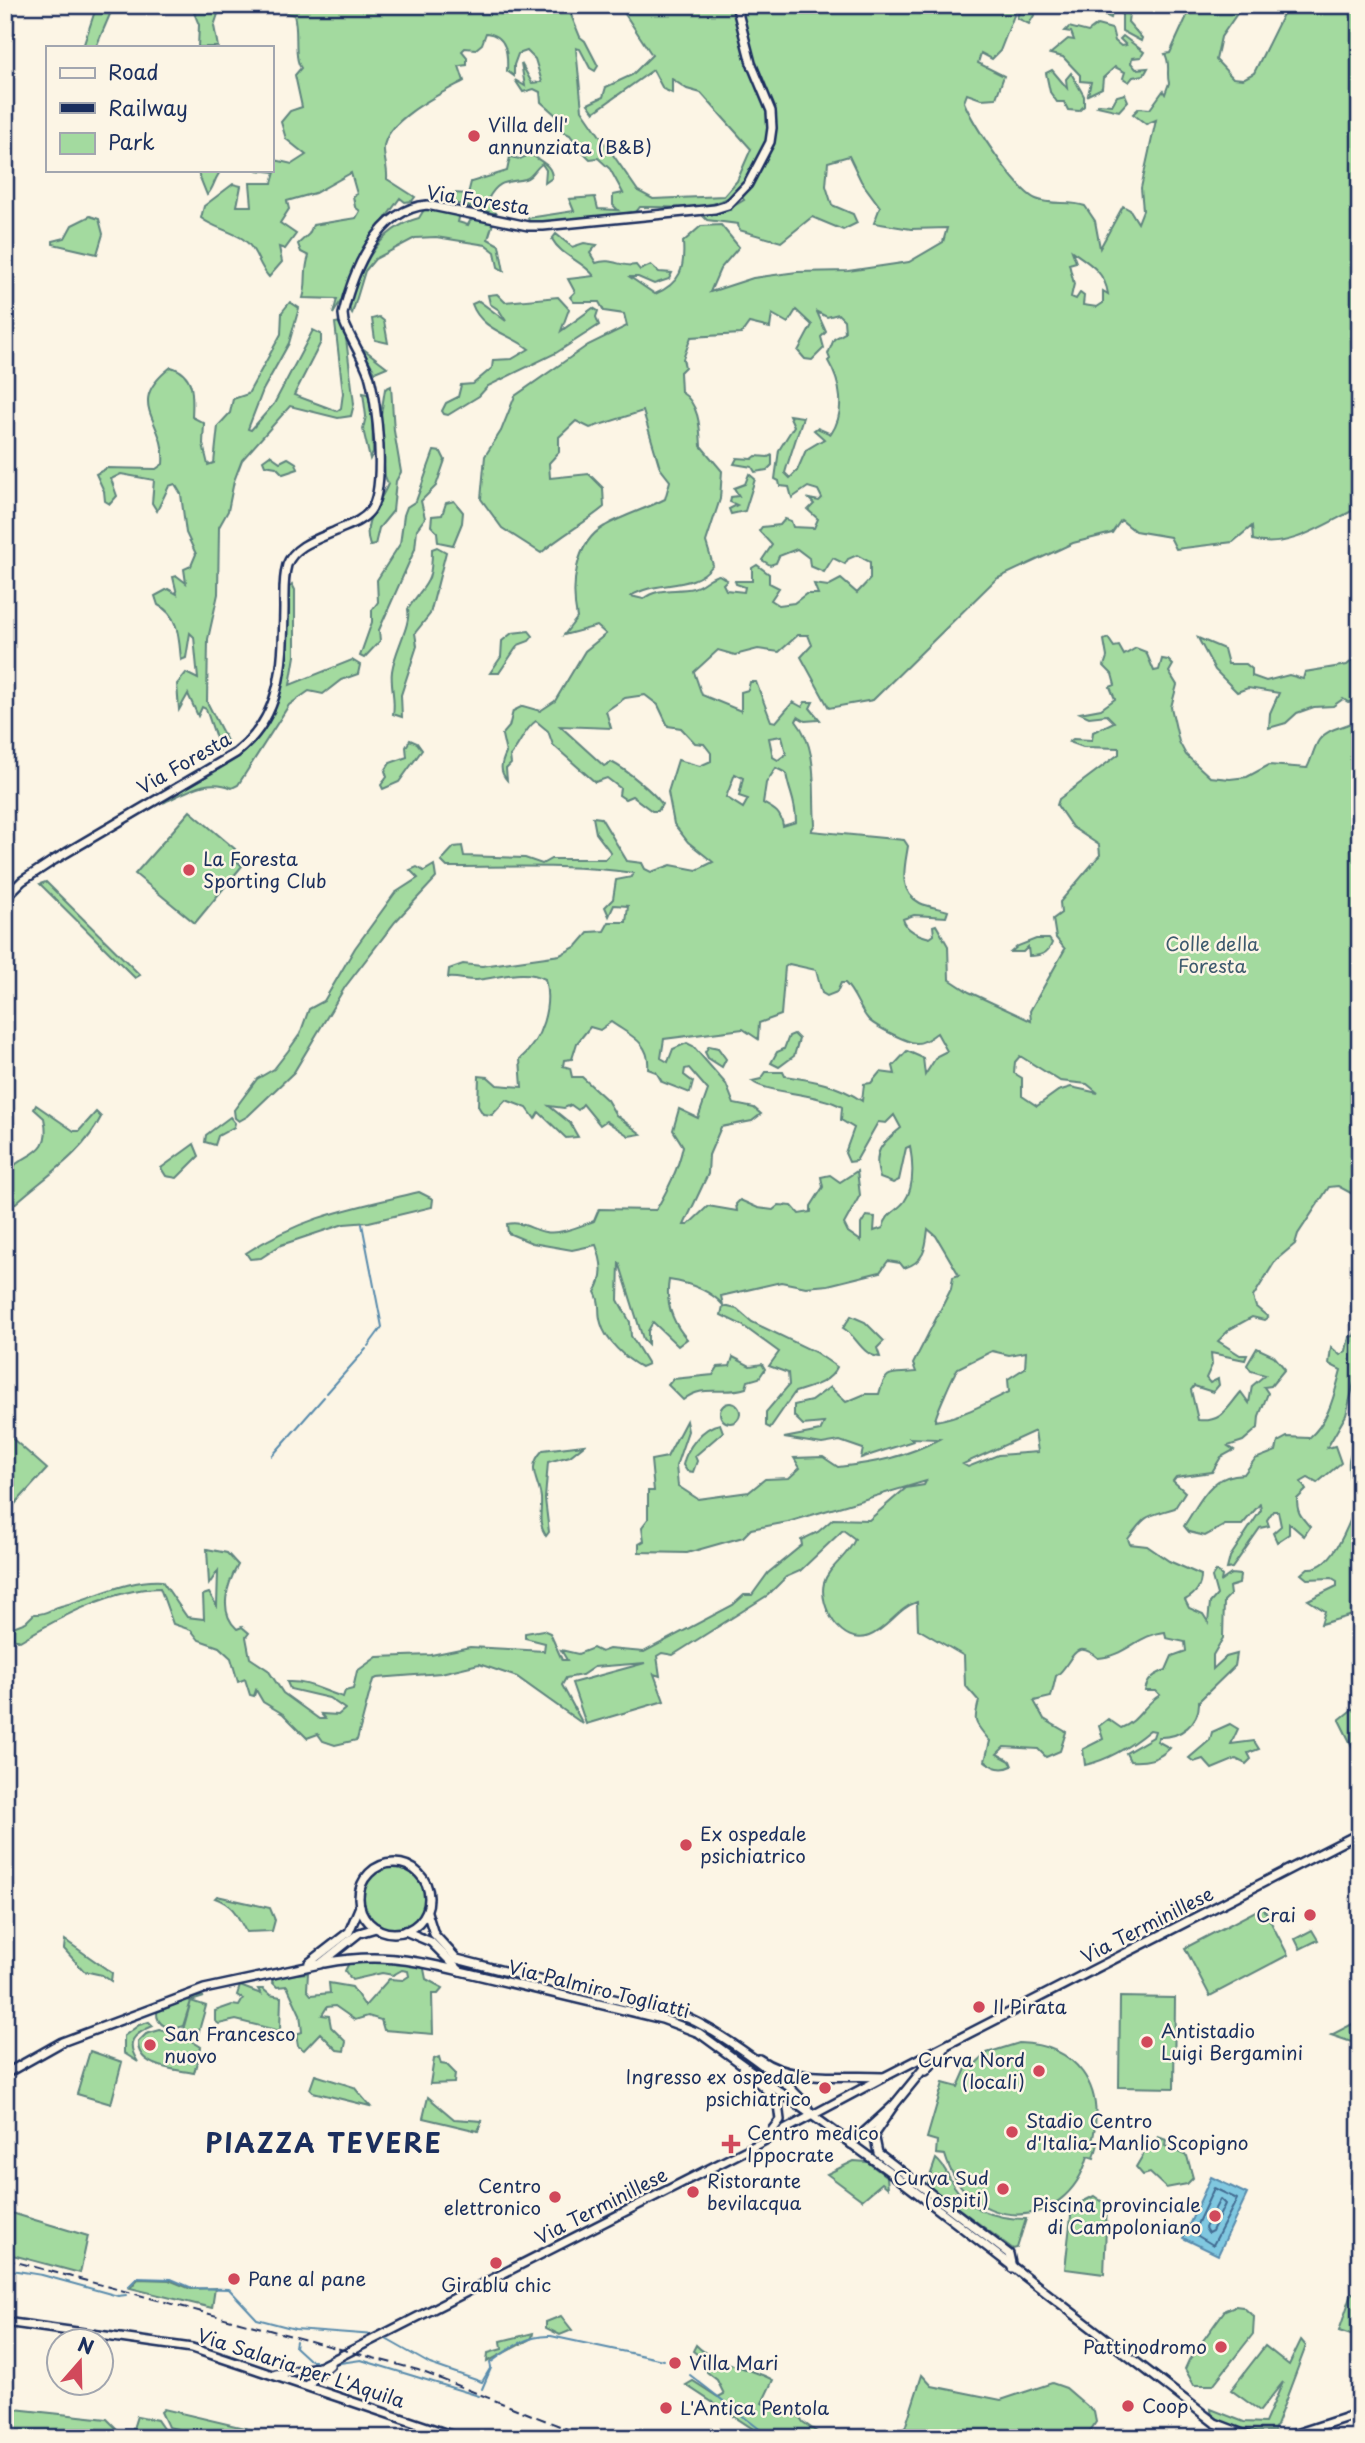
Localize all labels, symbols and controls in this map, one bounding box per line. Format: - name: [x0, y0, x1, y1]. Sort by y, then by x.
- legend: [46, 46, 273, 172]
- text: Road: [108, 55, 159, 87]
- text: Railway: [108, 91, 188, 123]
- place label: Villa dell' annunziata (B&B): [488, 110, 652, 160]
- text: Park: [108, 125, 155, 157]
- marker: Villa dell' annunziata (B&B): [466, 128, 482, 144]
- street label: Via Foresta: [424, 177, 532, 221]
- street label: Via Foresta: [131, 724, 236, 800]
- place label: La Foresta Sporting Club: [203, 844, 326, 894]
- marker: La Foresta Sporting Club: [181, 862, 197, 878]
- park label: Colle della Foresta: [1165, 929, 1259, 979]
- place label: Ex ospedale psichiatrico: [700, 1819, 807, 1869]
- marker: Ex ospedale psichiatrico: [678, 1837, 694, 1853]
- street label: Via Terminillese: [1075, 1879, 1218, 1970]
- place label: Crai: [1256, 1900, 1296, 1928]
- marker: Crai: [1302, 1907, 1318, 1923]
- street label: Via Palmiro Togliatti: [505, 1952, 693, 2024]
- place label: Il Pirata: [993, 1992, 1067, 2020]
- marker: Il Pirata: [971, 1999, 987, 2015]
- place label: Antistadio Luigi Bergamini: [1161, 2016, 1303, 2066]
- place label: San Francesco nuovo: [164, 2019, 296, 2069]
- marker: Antistadio Luigi Bergamini: [1139, 2034, 1155, 2050]
- marker: San Francesco nuovo: [142, 2037, 158, 2053]
- place label: Curva Nord (locali): [918, 2045, 1025, 2095]
- place label: Ingresso ex ospedale psichiatrico: [626, 2062, 811, 2112]
- marker: Curva Nord (locali): [1031, 2063, 1047, 2079]
- marker: Ingresso ex ospedale psichiatrico: [817, 2080, 833, 2096]
- place label: Stadio Centro d'Italia-Manlio Scopigno: [1026, 2106, 1249, 2156]
- place label: Centro medico Ippocrate: [747, 2118, 879, 2168]
- district label: PIAZZA TEVERE: [205, 2123, 443, 2162]
- marker: Stadio Centro d'Italia-Manlio Scopigno: [1004, 2124, 1020, 2140]
- marker: Centro medico Ippocrate: [721, 2134, 741, 2154]
- street label: Via Terminillese: [529, 2160, 672, 2251]
- place label: Curva Sud (ospiti): [893, 2163, 989, 2213]
- place label: Ristorante bevilacqua: [707, 2166, 802, 2216]
- place label: Centro elettronico: [444, 2171, 541, 2221]
- marker: Curva Sud (ospiti): [995, 2181, 1011, 2197]
- marker: Ristorante bevilacqua: [685, 2184, 701, 2200]
- marker: Centro elettronico: [547, 2189, 563, 2205]
- place label: Piscina provinciale di Campoloniano: [1032, 2190, 1201, 2240]
- marker: Piscina provinciale di Campoloniano: [1207, 2208, 1223, 2224]
- marker: Girablu chic: [488, 2255, 504, 2271]
- place label: Pane al pane: [248, 2264, 366, 2292]
- place label: Girablu chic: [441, 2270, 551, 2298]
- marker: Pane al pane: [226, 2271, 242, 2287]
- street label: Via Salaria per L'Aquila: [194, 2320, 409, 2414]
- north arrow: [46, 2328, 116, 2398]
- text: N: [74, 2329, 98, 2361]
- place label: Pattinodromo: [1083, 2332, 1207, 2360]
- marker: Pattinodromo: [1213, 2339, 1229, 2355]
- place label: Villa Mari: [689, 2348, 779, 2376]
- marker: Villa Mari: [667, 2355, 683, 2371]
- place label: Coop: [1142, 2391, 1189, 2419]
- place label: L'Antica Pentola: [680, 2393, 829, 2421]
- marker: Coop: [1120, 2398, 1136, 2414]
- marker: L'Antica Pentola: [658, 2400, 674, 2416]

